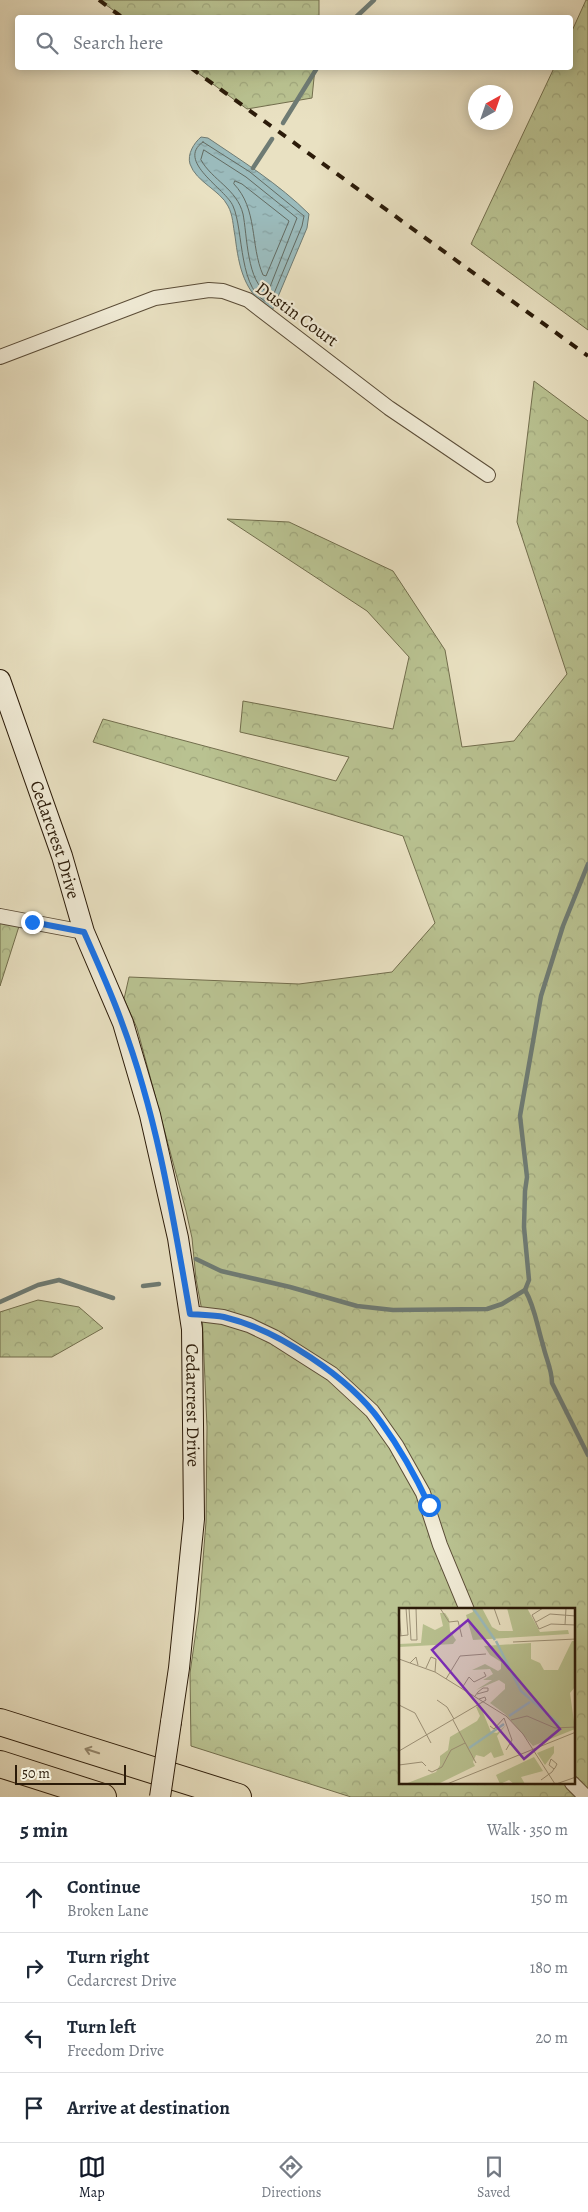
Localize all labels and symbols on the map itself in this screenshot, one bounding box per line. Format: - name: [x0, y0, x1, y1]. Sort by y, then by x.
- north arrow: [468, 85, 513, 130]
- street label: Dustin Court: [251, 276, 343, 352]
- street label: Cedarcrest Drive: [24, 777, 86, 902]
- route end: [21, 911, 44, 934]
- street label: Cedarcrest Drive: [180, 1343, 205, 1467]
- route start: [418, 1494, 441, 1517]
- inset map: [399, 1608, 576, 1784]
- one-way arrow: [84, 1745, 100, 1755]
- scale bar: [15, 1762, 126, 1785]

